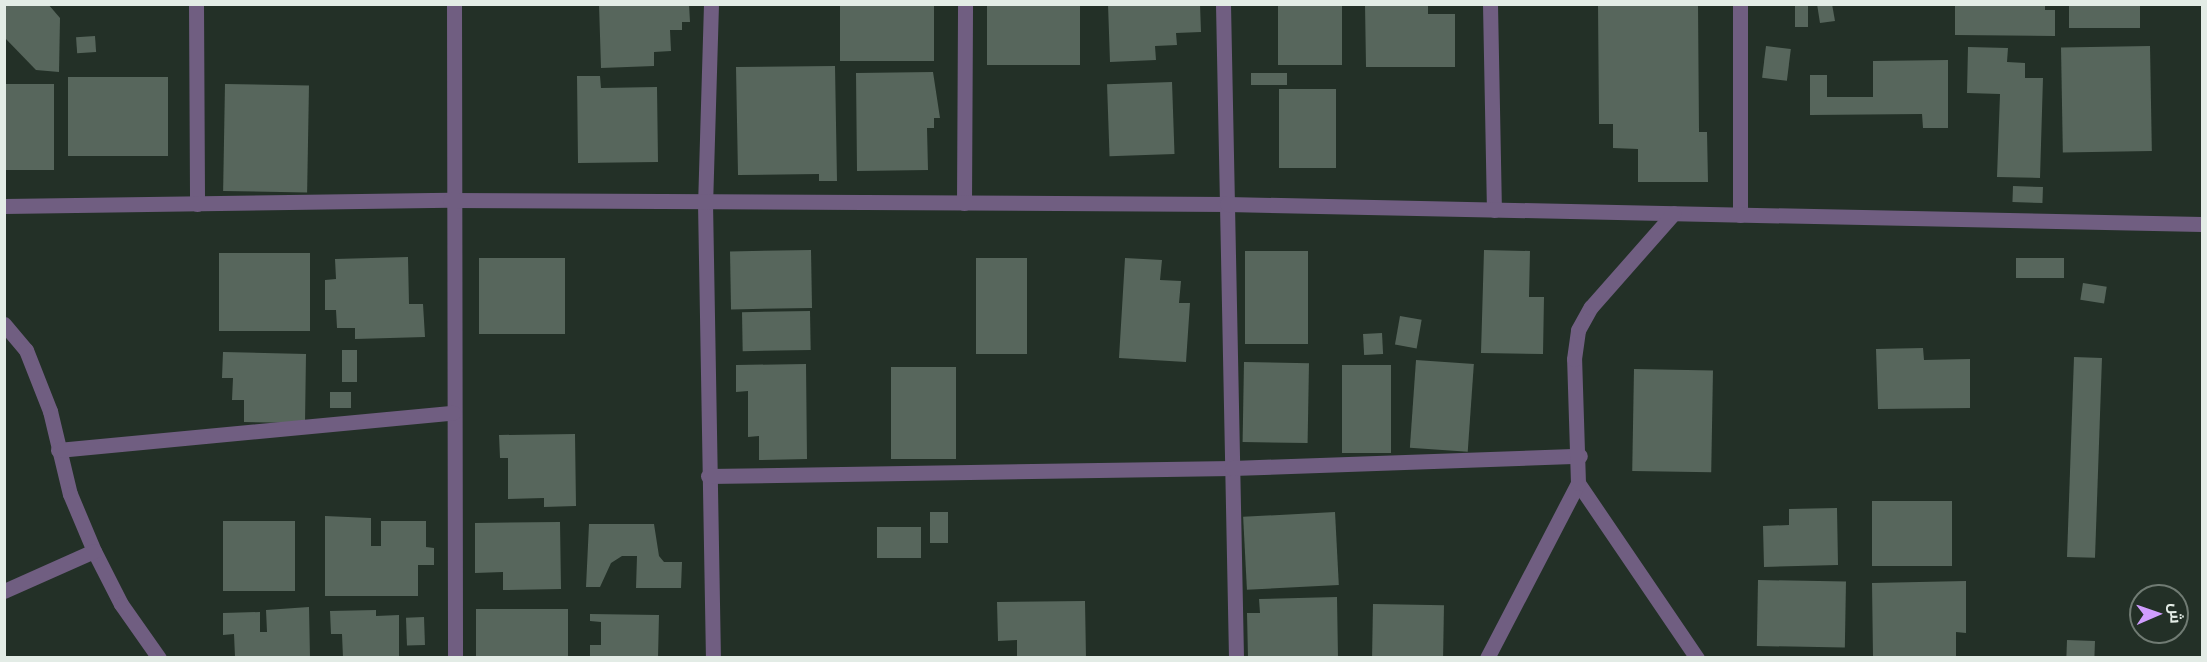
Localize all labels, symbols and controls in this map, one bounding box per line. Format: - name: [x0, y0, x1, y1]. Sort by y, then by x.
- north arrow: [2129, 584, 2189, 644]
- text: ش: [2165, 603, 2185, 624]

